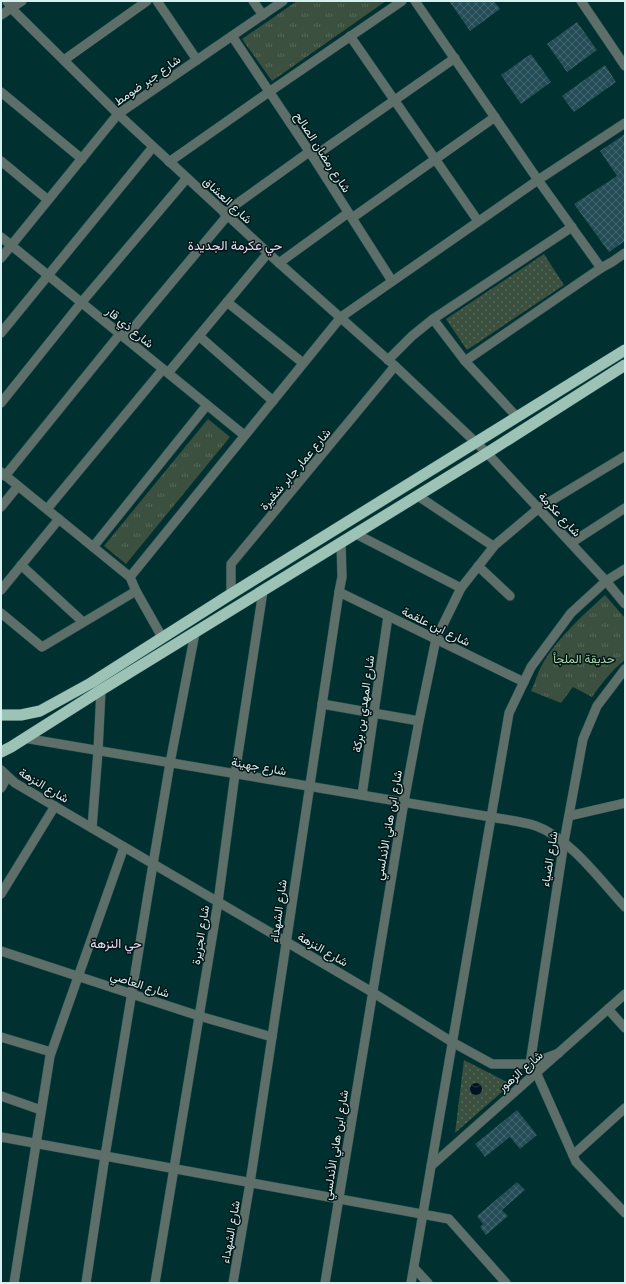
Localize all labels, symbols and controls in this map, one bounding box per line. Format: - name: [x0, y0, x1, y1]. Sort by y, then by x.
- street label: شارع جبر ضومط: [111, 52, 184, 110]
- street label: شارع رمضان الصالح: [290, 109, 355, 196]
- street label: شارع العشاق: [199, 173, 256, 228]
- district label: حي عكرمة الجديدة: [188, 237, 282, 256]
- street label: شارع ذي قار: [100, 303, 157, 353]
- street label: شارع عمار جابر شقيرة: [256, 425, 335, 514]
- street label: شارع عكرمة: [534, 488, 585, 541]
- street label: شارع ابن علقمة: [398, 603, 473, 651]
- park label: حديقة الملجأ: [553, 651, 615, 666]
- street label: شارع المهدي بن بركة: [349, 654, 380, 754]
- street label: شارع جهينة: [230, 754, 288, 780]
- street label: شارع النزهة: [15, 764, 72, 807]
- street label: شارع ابن هاني الأندلسي: [371, 769, 408, 882]
- street label: شارع الضياء: [537, 830, 563, 888]
- street label: شارع الشهداء: [266, 879, 292, 944]
- street label: شارع الجزيرة: [188, 904, 214, 966]
- street label: شارع النزهة: [294, 929, 351, 971]
- district label: حي النزهة: [90, 935, 142, 954]
- street label: شارع العاصي: [108, 967, 171, 1003]
- street label: شارع الزهور: [494, 1047, 547, 1097]
- street label: شارع ابن هاني الأندلسي: [319, 1089, 354, 1202]
- street label: شارع الشهداء: [217, 1199, 245, 1265]

